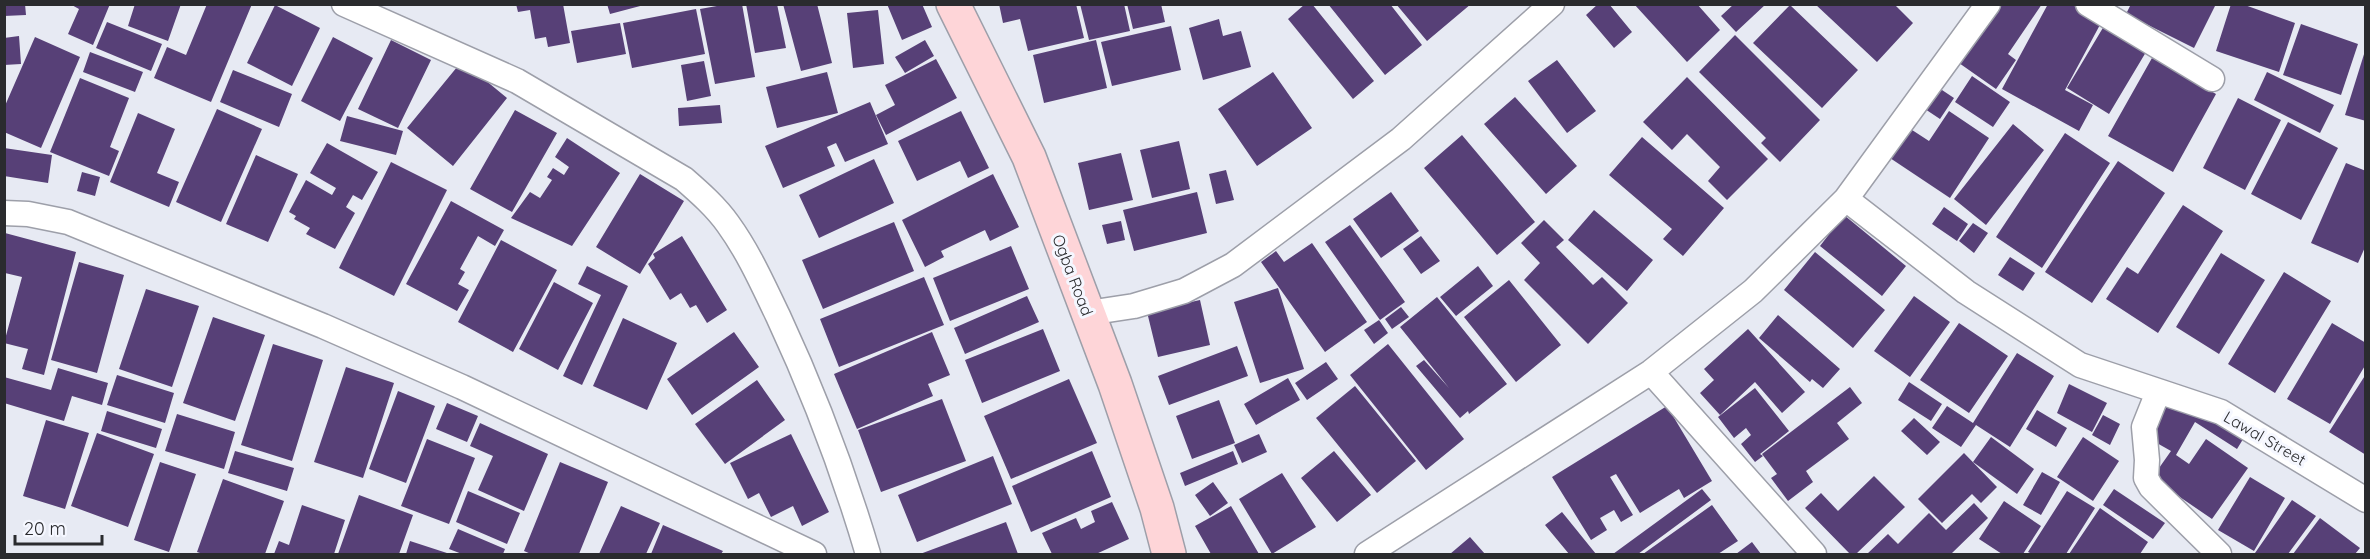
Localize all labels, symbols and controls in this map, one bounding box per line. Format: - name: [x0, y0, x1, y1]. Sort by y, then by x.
- street label: Ogba Road: [1048, 231, 1098, 319]
- street label: Lawal Street: [2220, 406, 2310, 470]
- scale bar: [15, 508, 102, 546]
- text: 20 m: [24, 517, 66, 540]

